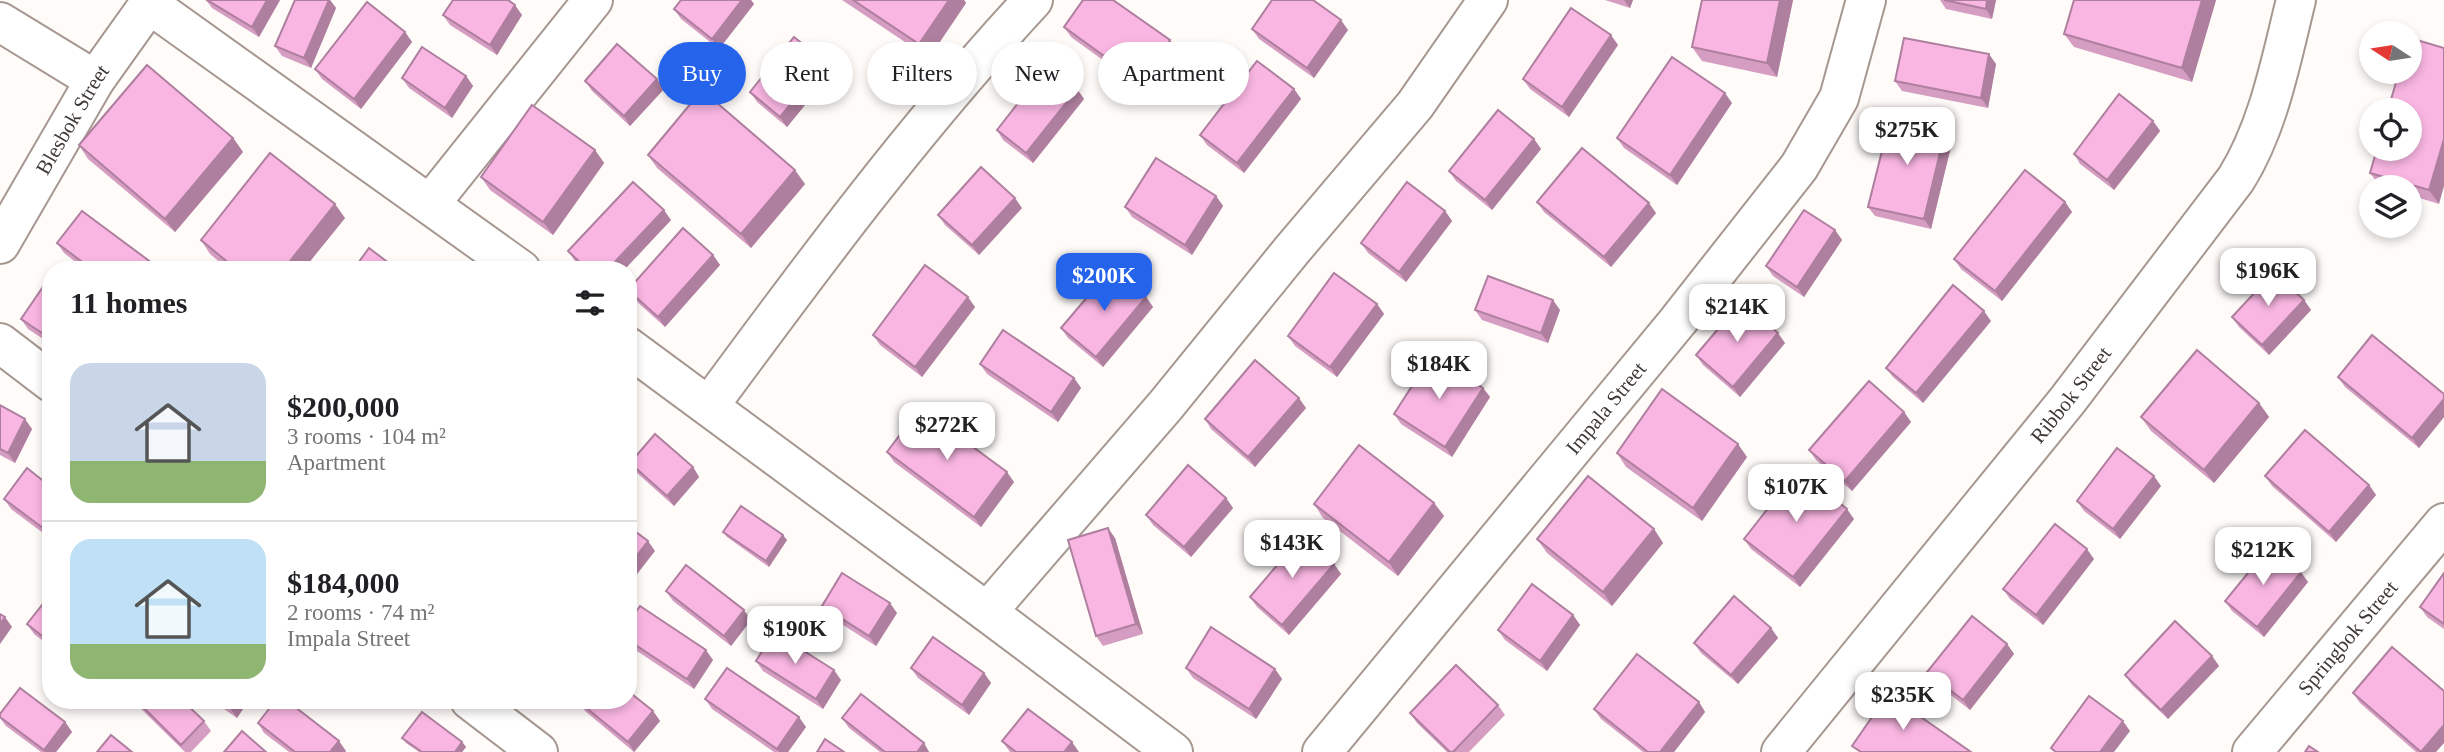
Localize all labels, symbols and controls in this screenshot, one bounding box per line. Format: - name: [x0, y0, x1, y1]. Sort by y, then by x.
- north arrow: [2359, 21, 2422, 84]
- map controls: [2359, 21, 2422, 238]
- chip: Buy: [658, 42, 746, 105]
- chip: Rent: [760, 42, 853, 105]
- chip: Filters: [867, 42, 977, 105]
- chip: New: [991, 42, 1084, 105]
- chip: Apartment: [1098, 42, 1249, 105]
- street label: Blesbok Street: [31, 60, 114, 179]
- button: locate: [2359, 98, 2422, 161]
- pin: $275K: [1858, 108, 1956, 167]
- text: $275K: [1875, 117, 1939, 142]
- button: layers: [2359, 175, 2422, 238]
- pin: $196K: [2219, 248, 2317, 308]
- pin: $200K: [1055, 254, 1153, 313]
- text: $196K: [2236, 258, 2300, 283]
- text: $200K: [1072, 263, 1136, 288]
- icon: filters: [571, 284, 609, 322]
- pin: $214K: [1688, 284, 1786, 344]
- text: 11 homes: [70, 286, 188, 319]
- text: $214K: [1705, 294, 1769, 319]
- pin: $184K: [1390, 342, 1488, 401]
- street label: Ribbok Street: [2026, 342, 2116, 448]
- text: $184K: [1407, 351, 1471, 376]
- street label: Impala Street: [1561, 357, 1651, 459]
- text: $200,000: [287, 390, 400, 423]
- icon: home: [126, 391, 210, 475]
- pin: $272K: [898, 402, 996, 462]
- text: $272K: [915, 412, 979, 437]
- text: 3 rooms · 104 m²: [287, 424, 446, 449]
- text: Apartment: [287, 450, 385, 475]
- pin: $107K: [1747, 464, 1845, 524]
- text: $107K: [1764, 474, 1828, 499]
- pin: $143K: [1243, 520, 1341, 580]
- pin: $212K: [2214, 528, 2312, 587]
- text: $143K: [1260, 530, 1324, 555]
- text: $212K: [2231, 537, 2295, 562]
- text: $184,000: [287, 566, 400, 599]
- icon: home: [126, 567, 210, 651]
- street label: Springbok Street: [2293, 576, 2403, 700]
- text: 2 rooms · 74 m²: [287, 600, 434, 625]
- pin: $190K: [746, 606, 844, 666]
- text: $190K: [763, 616, 827, 641]
- text: Impala Street: [287, 626, 410, 651]
- pin: $235K: [1854, 672, 1952, 732]
- text: $235K: [1871, 682, 1935, 707]

